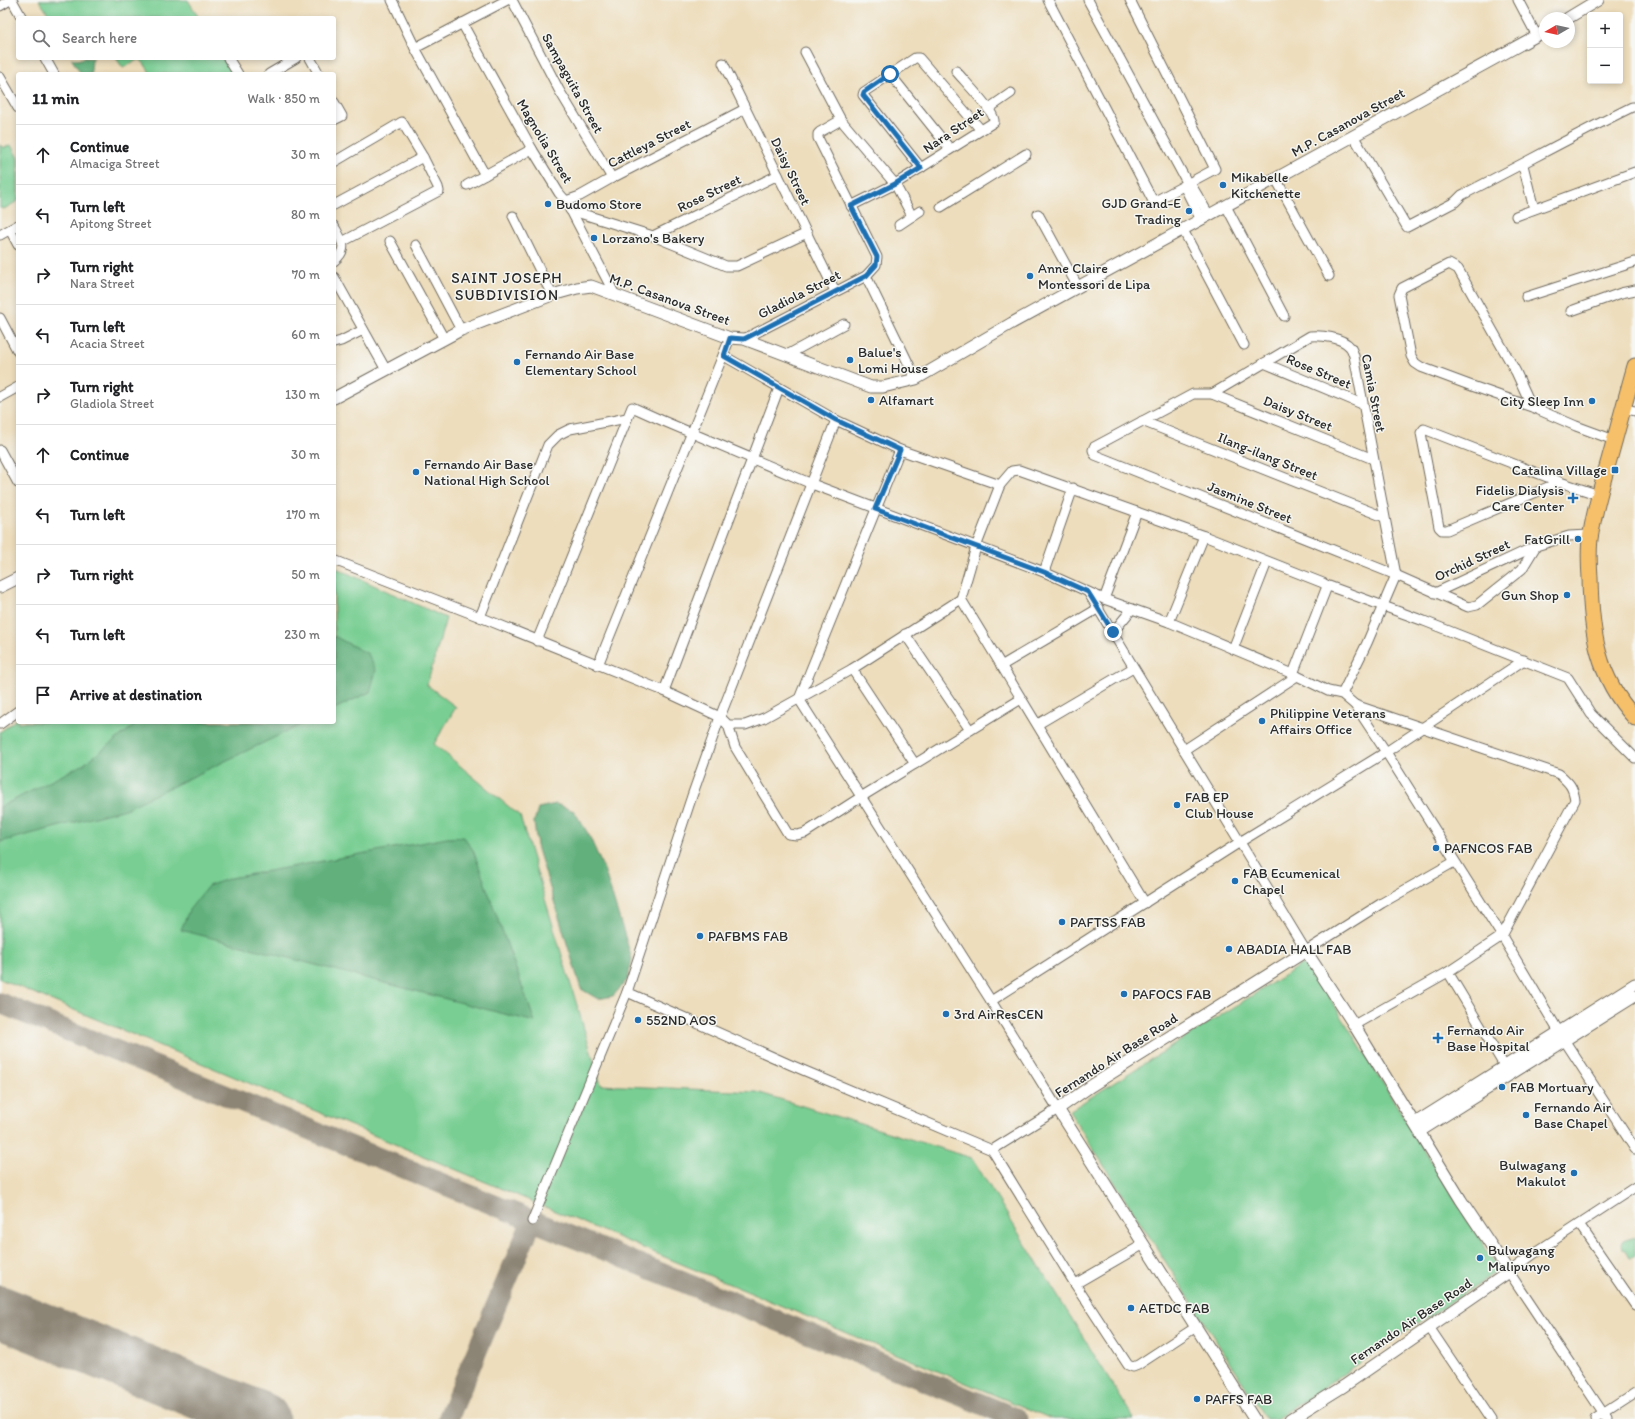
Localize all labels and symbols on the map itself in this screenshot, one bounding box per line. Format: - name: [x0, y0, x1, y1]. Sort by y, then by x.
- north arrow: [1539, 12, 1575, 48]
- street label: Sampaguita Street: [538, 30, 607, 136]
- route start: [881, 65, 899, 83]
- street label: M.P. Casanova Street: [1289, 84, 1408, 161]
- street label: Magnolia Street: [513, 96, 576, 186]
- street label: Nara Street: [920, 104, 987, 157]
- street label: Cattleya Street: [605, 115, 694, 172]
- street label: Daisy Street: [767, 135, 814, 208]
- place label: Mikabelle Kitchenette: [1231, 169, 1301, 202]
- street label: Rose Street: [675, 171, 744, 216]
- marker: Mikabelle Kitchenette: [1218, 180, 1228, 190]
- place label: GJD Grand-E Trading: [1102, 195, 1182, 228]
- place label: Budomo Store: [556, 196, 642, 213]
- marker: Budomo Store: [543, 199, 553, 209]
- marker: GJD Grand-E Trading: [1184, 206, 1194, 216]
- place label: Lorzano's Bakery: [602, 230, 705, 247]
- marker: Lorzano's Bakery: [589, 233, 599, 243]
- place label: Anne Claire Montessori de Lipa: [1038, 260, 1151, 293]
- street label: Gladiola Street: [755, 266, 843, 323]
- district label: SAINT JOSEPH SUBDIVISION: [451, 269, 563, 304]
- street label: M.P. Casanova Street: [607, 270, 732, 329]
- marker: Anne Claire Montessori de Lipa: [1025, 271, 1035, 281]
- place label: Balue's Lomi House: [858, 344, 929, 377]
- place label: Fernando Air Base Elementary School: [525, 346, 637, 379]
- street label: Rose Street: [1284, 350, 1354, 393]
- street label: Camia Street: [1358, 353, 1389, 434]
- marker: Balue's Lomi House: [845, 355, 855, 365]
- marker: Fernando Air Base Elementary School: [512, 357, 522, 367]
- place label: Alfamart: [879, 392, 934, 409]
- street label: Daisy Street: [1261, 392, 1335, 435]
- place label: City Sleep Inn: [1500, 393, 1584, 410]
- marker: Alfamart: [866, 395, 876, 405]
- marker: City Sleep Inn: [1587, 396, 1597, 406]
- street label: Ilang-ilang Street: [1215, 429, 1320, 484]
- place label: Fernando Air Base National High School: [424, 456, 550, 489]
- place label: Catalina Village: [1512, 462, 1607, 479]
- marker: Catalina Village: [1610, 465, 1620, 475]
- marker: Fernando Air Base National High School: [411, 467, 421, 477]
- street label: Jasmine Street: [1205, 478, 1295, 527]
- place label: Fidelis Dialysis Care Center: [1476, 482, 1564, 515]
- marker: Fidelis Dialysis Care Center: [1567, 492, 1579, 504]
- place label: FatGrill: [1524, 531, 1570, 548]
- marker: FatGrill: [1573, 534, 1583, 544]
- street label: Orchid Street: [1432, 536, 1513, 585]
- place label: Gun Shop: [1501, 587, 1559, 604]
- marker: Gun Shop: [1562, 590, 1572, 600]
- route end: [1104, 623, 1122, 641]
- place label: Philippine Veterans Affairs Office: [1270, 705, 1386, 738]
- marker: Philippine Veterans Affairs Office: [1257, 716, 1267, 726]
- place label: FAB EP Club House: [1185, 789, 1254, 822]
- marker: FAB EP Club House: [1172, 800, 1182, 810]
- place label: PAFNCOS FAB: [1444, 840, 1532, 857]
- marker: PAFNCOS FAB: [1431, 843, 1441, 853]
- place label: FAB Ecumenical Chapel: [1243, 865, 1340, 898]
- marker: FAB Ecumenical Chapel: [1230, 876, 1240, 886]
- place label: PAFTSS FAB: [1070, 914, 1146, 931]
- marker: PAFTSS FAB: [1057, 917, 1067, 927]
- place label: PAFBMS FAB: [708, 928, 788, 945]
- marker: PAFBMS FAB: [695, 931, 705, 941]
- place label: ABADIA HALL FAB: [1237, 941, 1351, 958]
- marker: ABADIA HALL FAB: [1224, 944, 1234, 954]
- place label: PAFOCS FAB: [1132, 986, 1211, 1003]
- marker: PAFOCS FAB: [1119, 989, 1129, 999]
- place label: 3rd AirResCEN: [954, 1006, 1043, 1023]
- marker: 3rd AirResCEN: [941, 1009, 951, 1019]
- street label: Fernando Air Base Road: [1052, 1009, 1181, 1101]
- place label: 552ND AOS: [646, 1012, 717, 1029]
- marker: 552ND AOS: [633, 1015, 643, 1025]
- place label: Fernando Air Base Hospital: [1447, 1022, 1530, 1055]
- marker: Fernando Air Base Hospital: [1432, 1032, 1444, 1044]
- place label: FAB Mortuary: [1510, 1079, 1594, 1096]
- marker: FAB Mortuary: [1497, 1082, 1507, 1092]
- place label: Fernando Air Base Chapel: [1534, 1099, 1612, 1132]
- marker: Fernando Air Base Chapel: [1521, 1110, 1531, 1120]
- place label: Bulwagang Makulot: [1499, 1157, 1567, 1190]
- marker: Bulwagang Makulot: [1569, 1168, 1579, 1178]
- place label: Bulwagang Malipunyo: [1488, 1242, 1556, 1275]
- marker: Bulwagang Malipunyo: [1475, 1253, 1485, 1263]
- street label: Fernando Air Base Road: [1347, 1274, 1475, 1368]
- place label: AETDC FAB: [1139, 1300, 1210, 1317]
- marker: AETDC FAB: [1126, 1303, 1136, 1313]
- place label: PAFFS FAB: [1205, 1391, 1272, 1408]
- marker: PAFFS FAB: [1192, 1394, 1202, 1404]

